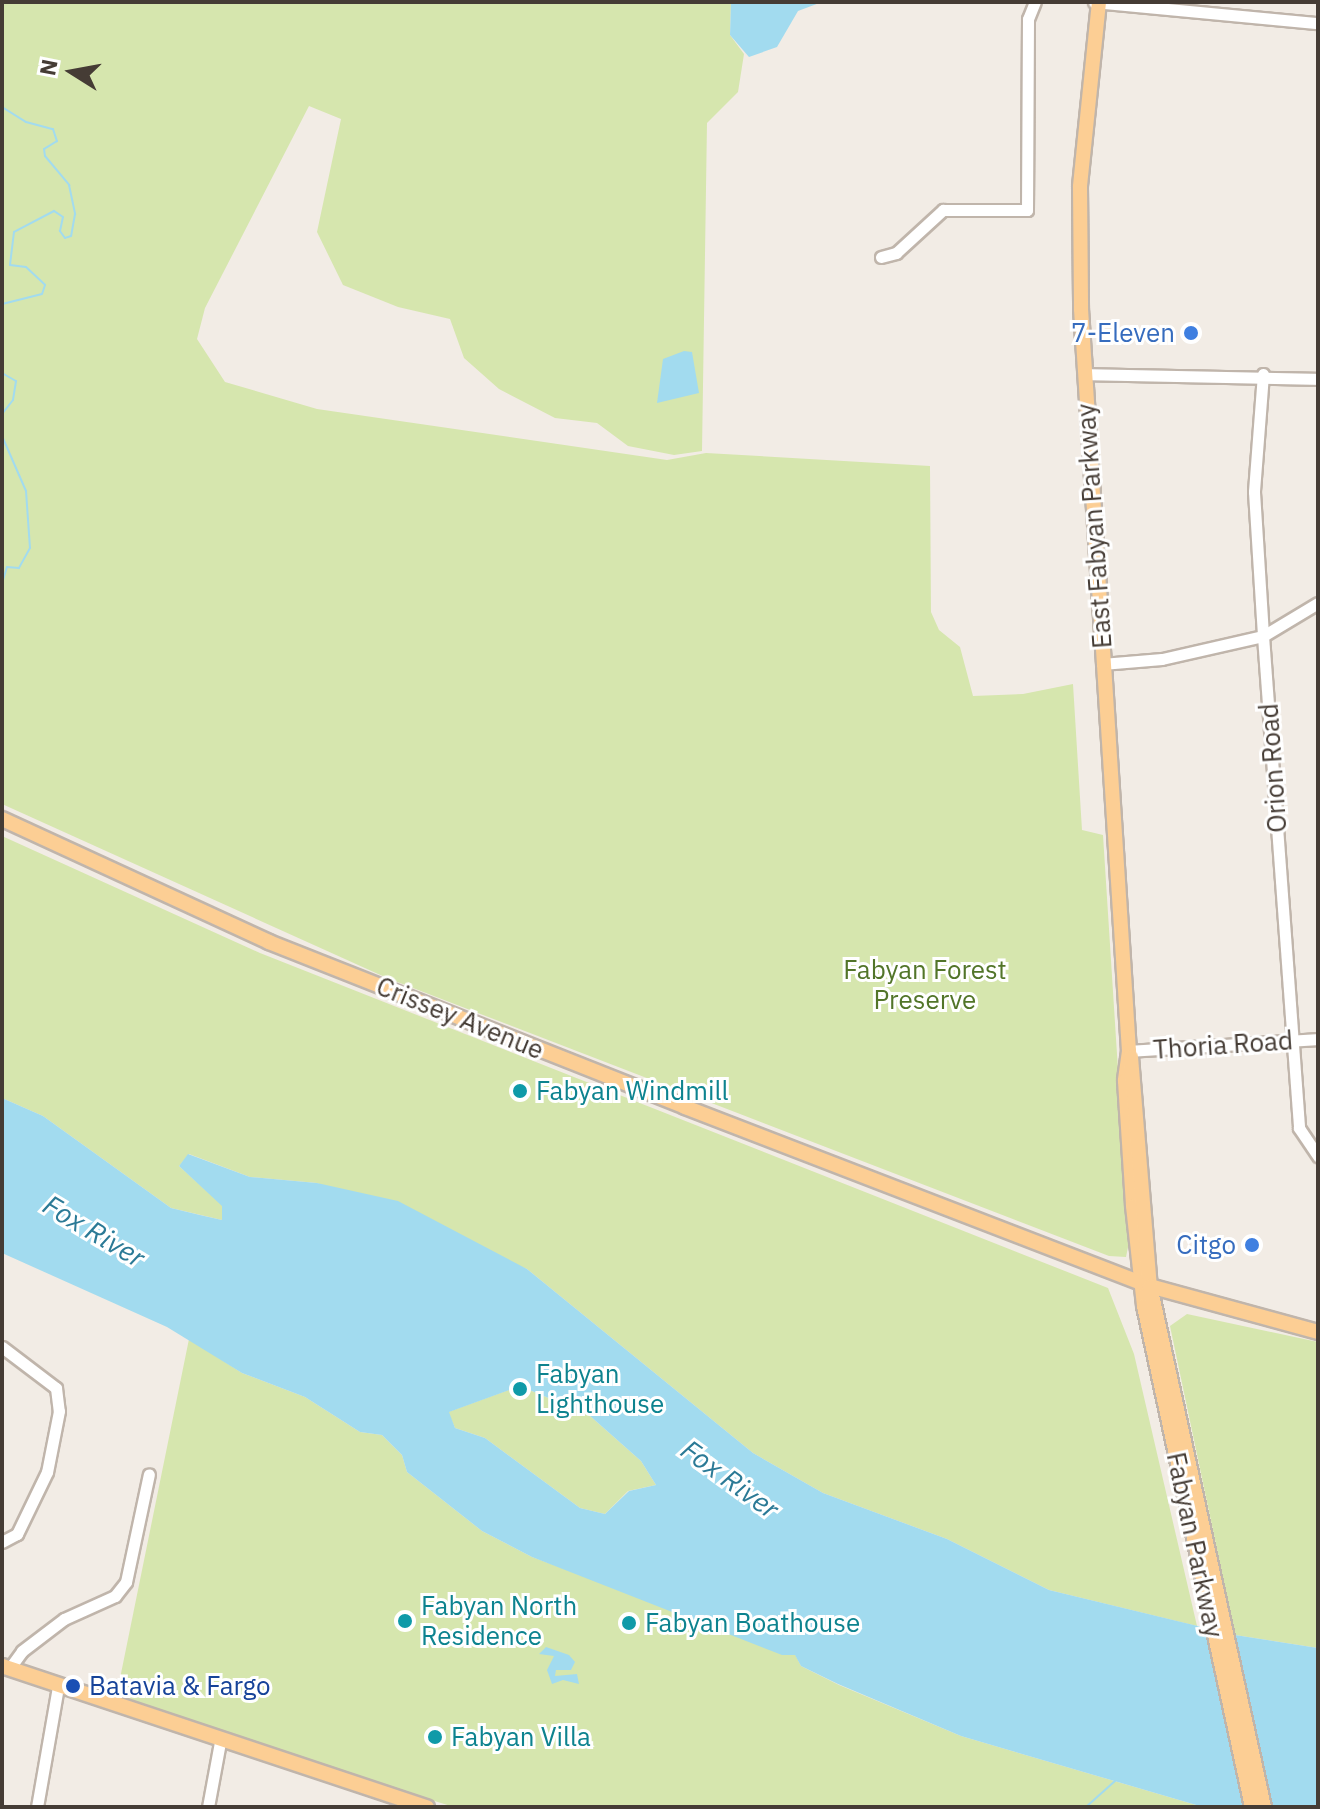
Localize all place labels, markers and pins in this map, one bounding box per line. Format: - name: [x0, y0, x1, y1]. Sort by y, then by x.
- place label: 7-Eleven: [1071, 317, 1175, 349]
- marker: 7-Eleven: [1182, 324, 1200, 342]
- place label: Fabyan Windmill: [536, 1075, 728, 1107]
- marker: Fabyan Windmill: [511, 1082, 529, 1100]
- place label: Citgo: [1176, 1229, 1236, 1261]
- marker: Citgo: [1243, 1236, 1261, 1254]
- place label: Fabyan Lighthouse: [536, 1358, 664, 1420]
- marker: Fabyan Lighthouse: [511, 1380, 529, 1398]
- place label: Fabyan North Residence: [421, 1590, 577, 1652]
- place label: Fabyan Boathouse: [645, 1607, 860, 1639]
- marker: Fabyan North Residence: [396, 1612, 414, 1630]
- marker: Fabyan Boathouse: [620, 1614, 638, 1632]
- place label: Batavia & Fargo: [89, 1670, 271, 1702]
- marker: Batavia & Fargo: [64, 1677, 82, 1695]
- place label: Fabyan Villa: [451, 1721, 591, 1753]
- marker: Fabyan Villa: [426, 1728, 444, 1746]

